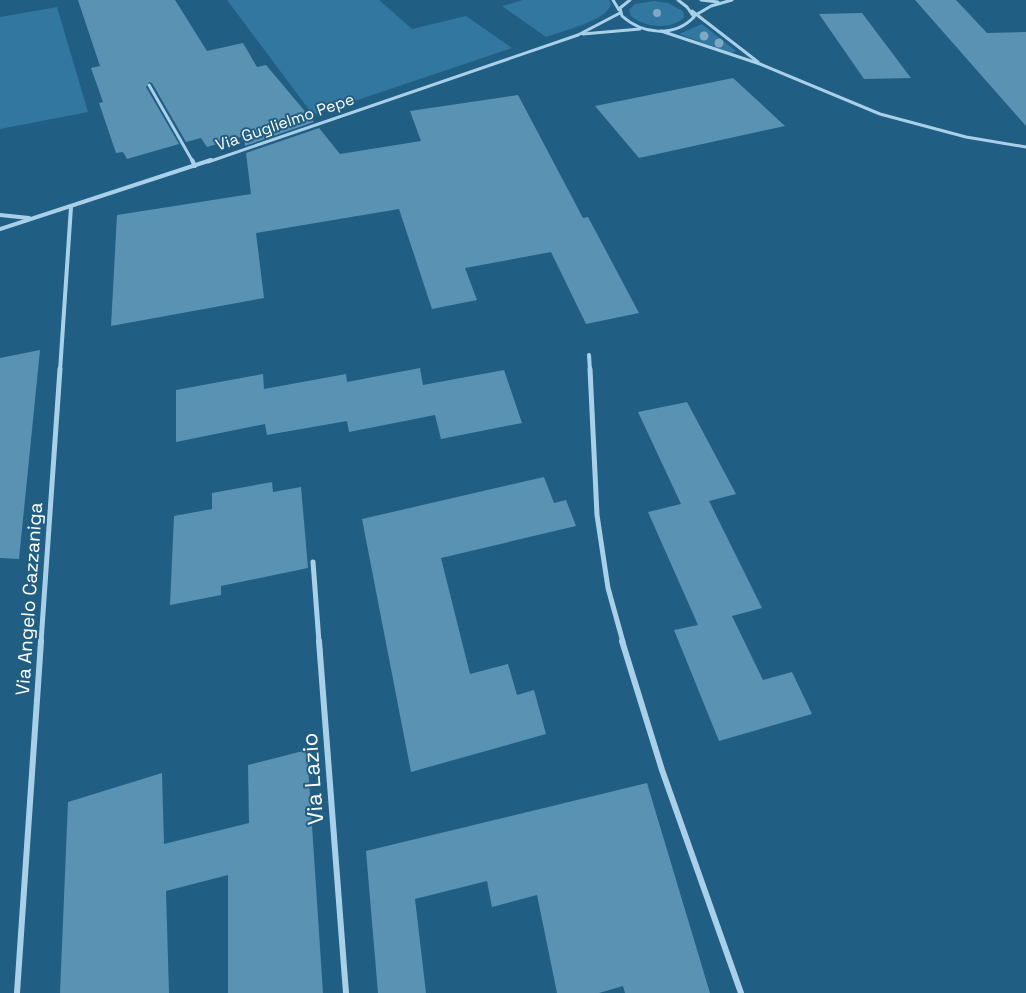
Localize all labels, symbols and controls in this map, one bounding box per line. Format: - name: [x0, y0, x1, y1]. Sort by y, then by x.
- street label: Via Guglielmo Pepe: [213, 88, 357, 156]
- street label: Via Angelo Cazzaniga: [10, 502, 48, 696]
- street label: Via Lazio: [295, 732, 329, 826]

